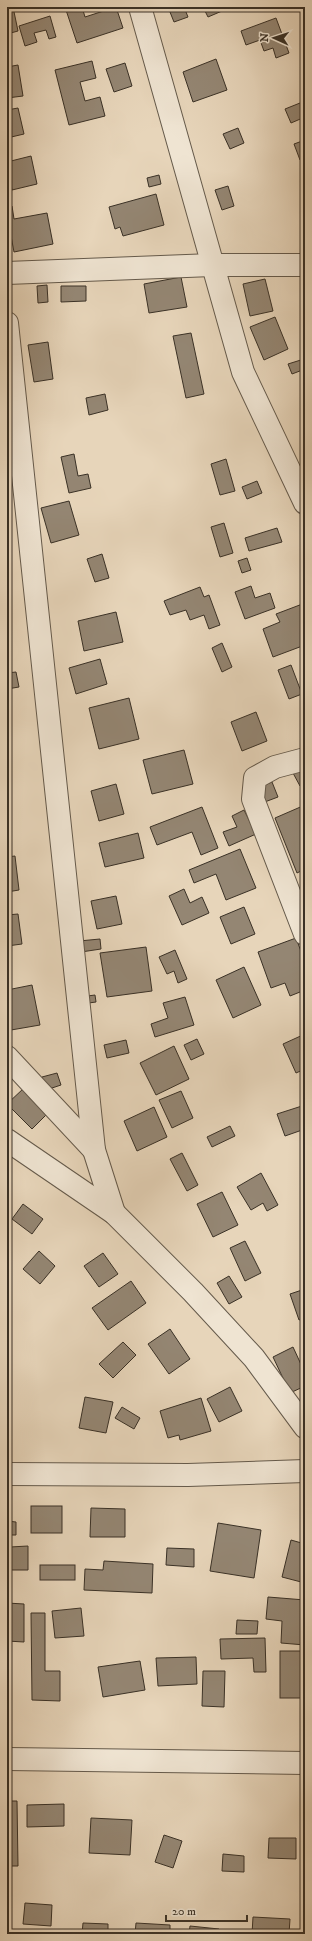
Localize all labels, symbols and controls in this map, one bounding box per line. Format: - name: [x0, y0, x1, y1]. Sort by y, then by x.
- north arrow: [254, 18, 294, 58]
- text: N: [258, 33, 272, 42]
- scale bar: [166, 1897, 247, 1923]
- text: 20 m: [172, 1904, 196, 1919]

